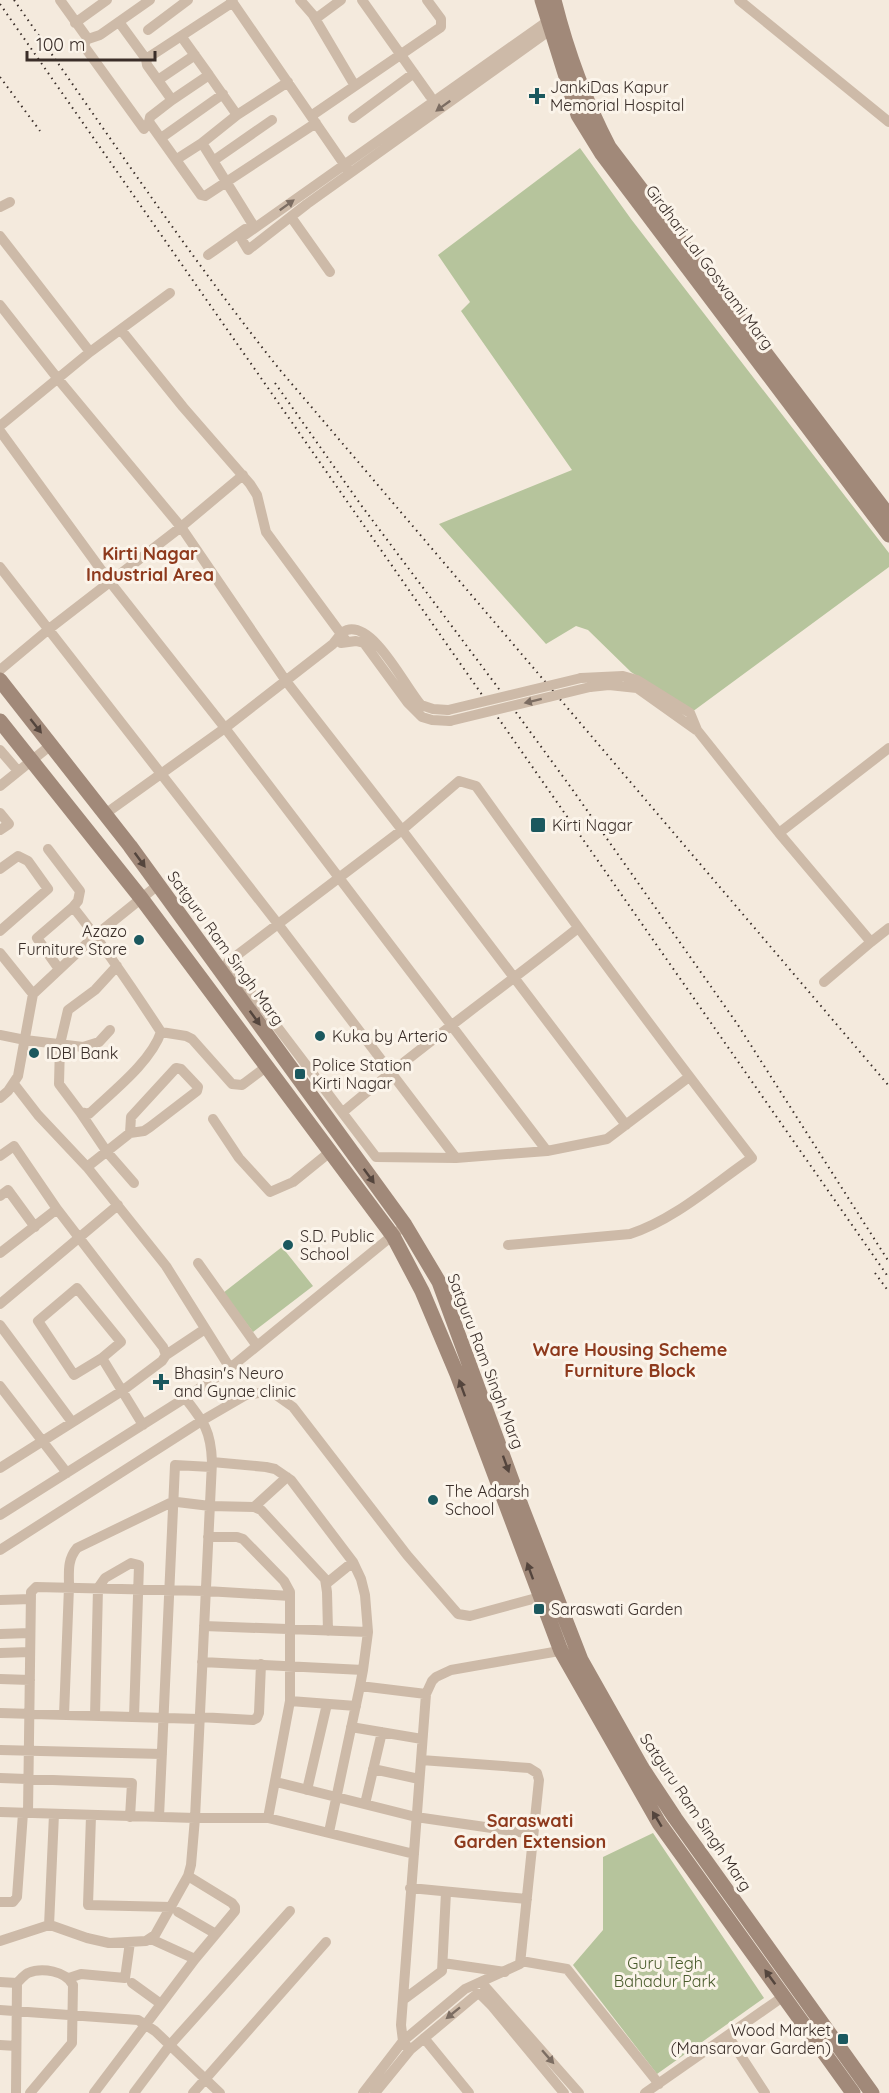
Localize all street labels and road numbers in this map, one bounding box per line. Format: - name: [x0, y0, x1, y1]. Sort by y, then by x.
- street label: Girdhari Lal Goswami Marg: [642, 181, 778, 353]
- street label: Satguru Ram Singh Marg: [163, 867, 289, 1029]
- street label: Satguru Ram Singh Marg: [443, 1271, 529, 1451]
- street label: Satguru Ram Singh Marg: [636, 1729, 756, 1895]

